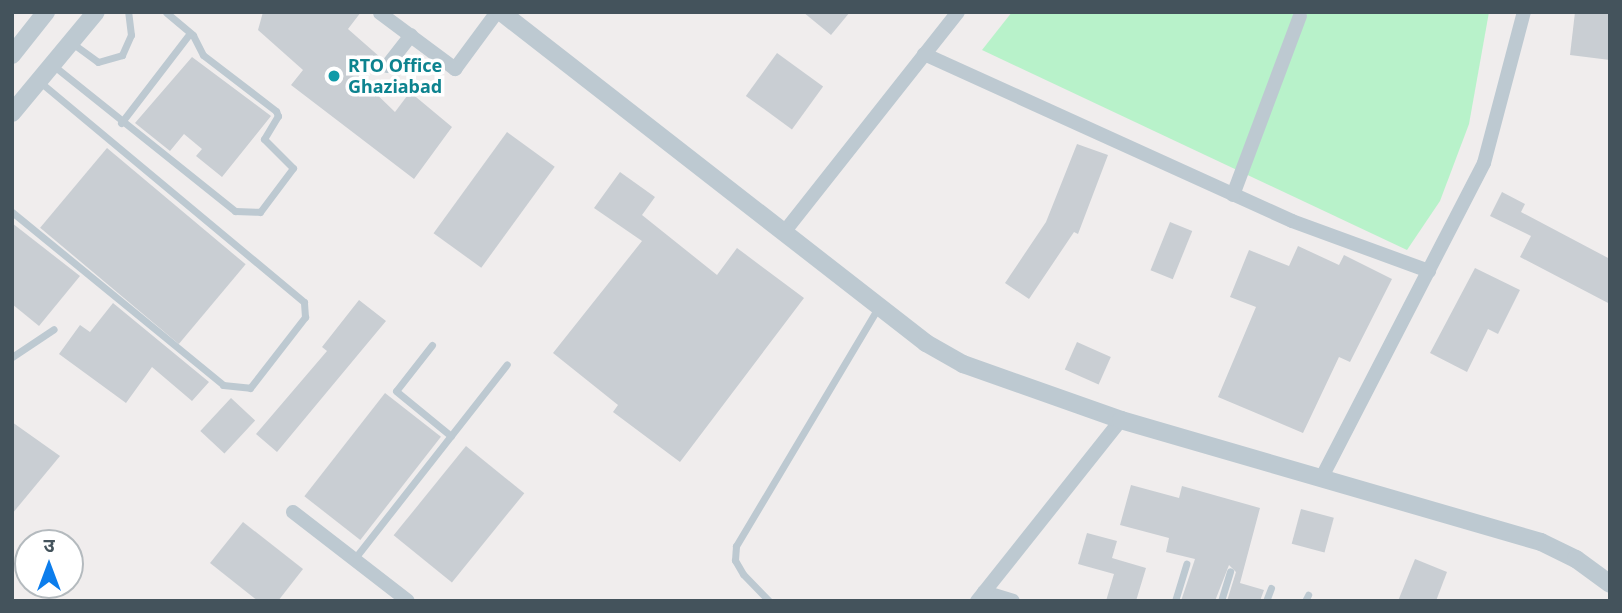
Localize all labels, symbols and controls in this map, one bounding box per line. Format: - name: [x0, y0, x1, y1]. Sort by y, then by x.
- place label: RTO Office Ghaziabad: [348, 55, 442, 98]
- marker: RTO Office Ghaziabad: [326, 68, 342, 84]
- north arrow: [14, 529, 84, 599]
- text: उ: [43, 532, 55, 558]

